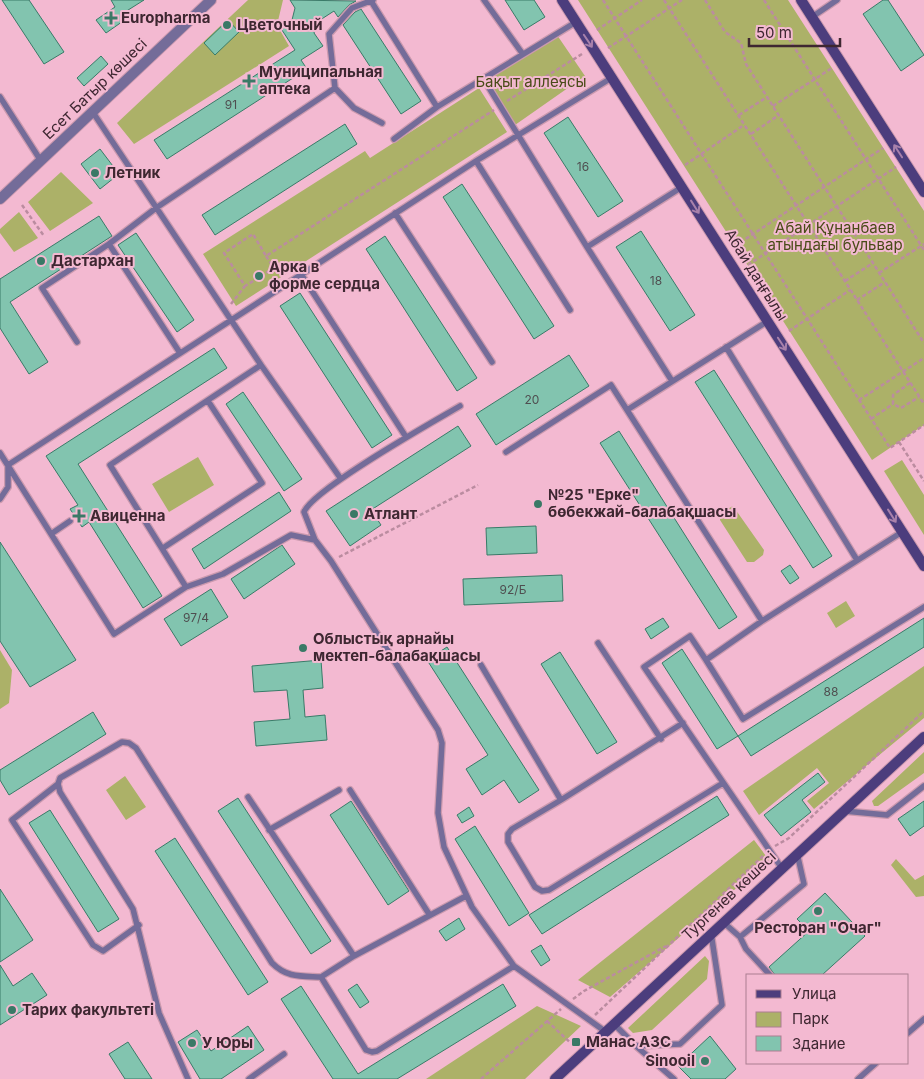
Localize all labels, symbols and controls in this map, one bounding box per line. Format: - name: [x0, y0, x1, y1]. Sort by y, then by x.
- place label: Europharma: [121, 8, 211, 27]
- marker: Europharma: [105, 12, 117, 24]
- place label: Цветочный: [237, 15, 323, 34]
- scale bar: [749, 15, 840, 47]
- marker: Цветочный: [221, 19, 233, 31]
- text: 50 m: [756, 23, 792, 42]
- street label: Есет Батыр көшесі: [39, 34, 151, 143]
- one-way arrow: [583, 34, 593, 48]
- place label: Муниципальная аптека: [259, 62, 383, 98]
- park label: Бақыт аллеясы: [475, 72, 587, 91]
- marker: Муниципальная аптека: [243, 75, 255, 87]
- house number: 91: [225, 97, 237, 112]
- one-way arrow: [892, 144, 902, 158]
- house number: 16: [577, 159, 589, 174]
- place label: Летник: [105, 163, 161, 182]
- marker: Летник: [89, 167, 101, 179]
- one-way arrow: [690, 200, 700, 214]
- park label: Абай Құнанбаев атындағы бульвар: [767, 218, 903, 254]
- street label: Абай даңғылы: [721, 225, 792, 324]
- place label: Дастархан: [51, 251, 134, 270]
- marker: Дастархан: [35, 255, 47, 267]
- place label: Арка в форме сердца: [269, 257, 380, 293]
- marker: Арка в форме сердца: [253, 270, 265, 282]
- house number: 18: [650, 273, 662, 288]
- one-way arrow: [777, 337, 788, 351]
- house number: 20: [525, 392, 539, 407]
- place label: №25 "Ерке" бөбекжай-балабақшасы: [548, 485, 736, 521]
- marker: №25 "Ерке" бөбекжай-балабақшасы: [532, 498, 544, 510]
- place label: Атлант: [364, 504, 418, 523]
- place label: Авиценна: [90, 506, 165, 525]
- marker: Атлант: [348, 508, 360, 520]
- marker: Авиценна: [72, 509, 86, 523]
- one-way arrow: [887, 509, 897, 523]
- house number: 92/Б: [500, 582, 527, 597]
- house number: 97/4: [183, 610, 209, 625]
- place label: Облыстық арнайы мектеп-балабақшасы: [313, 629, 481, 665]
- marker: Облыстық арнайы мектеп-балабақшасы: [297, 642, 309, 654]
- house number: 88: [824, 684, 838, 699]
- street label: Тургенев көшесі: [678, 847, 780, 944]
- marker: Ресторан "Очаг": [812, 905, 824, 917]
- place label: Ресторан "Очаг": [754, 918, 882, 937]
- legend: [746, 974, 909, 1064]
- text: Улица: [792, 984, 836, 1003]
- place label: Тарих факультеті: [22, 1000, 154, 1019]
- marker: Тарих факультеті: [6, 1004, 18, 1016]
- text: Парк: [792, 1009, 829, 1028]
- place label: Манас АЗС: [586, 1032, 671, 1051]
- place label: У Юры: [202, 1033, 253, 1052]
- text: Здание: [792, 1034, 846, 1053]
- marker: Манас АЗС: [570, 1036, 582, 1048]
- marker: У Юры: [186, 1037, 198, 1049]
- place label: Sinooil: [645, 1051, 695, 1070]
- marker: Sinooil: [699, 1055, 711, 1067]

